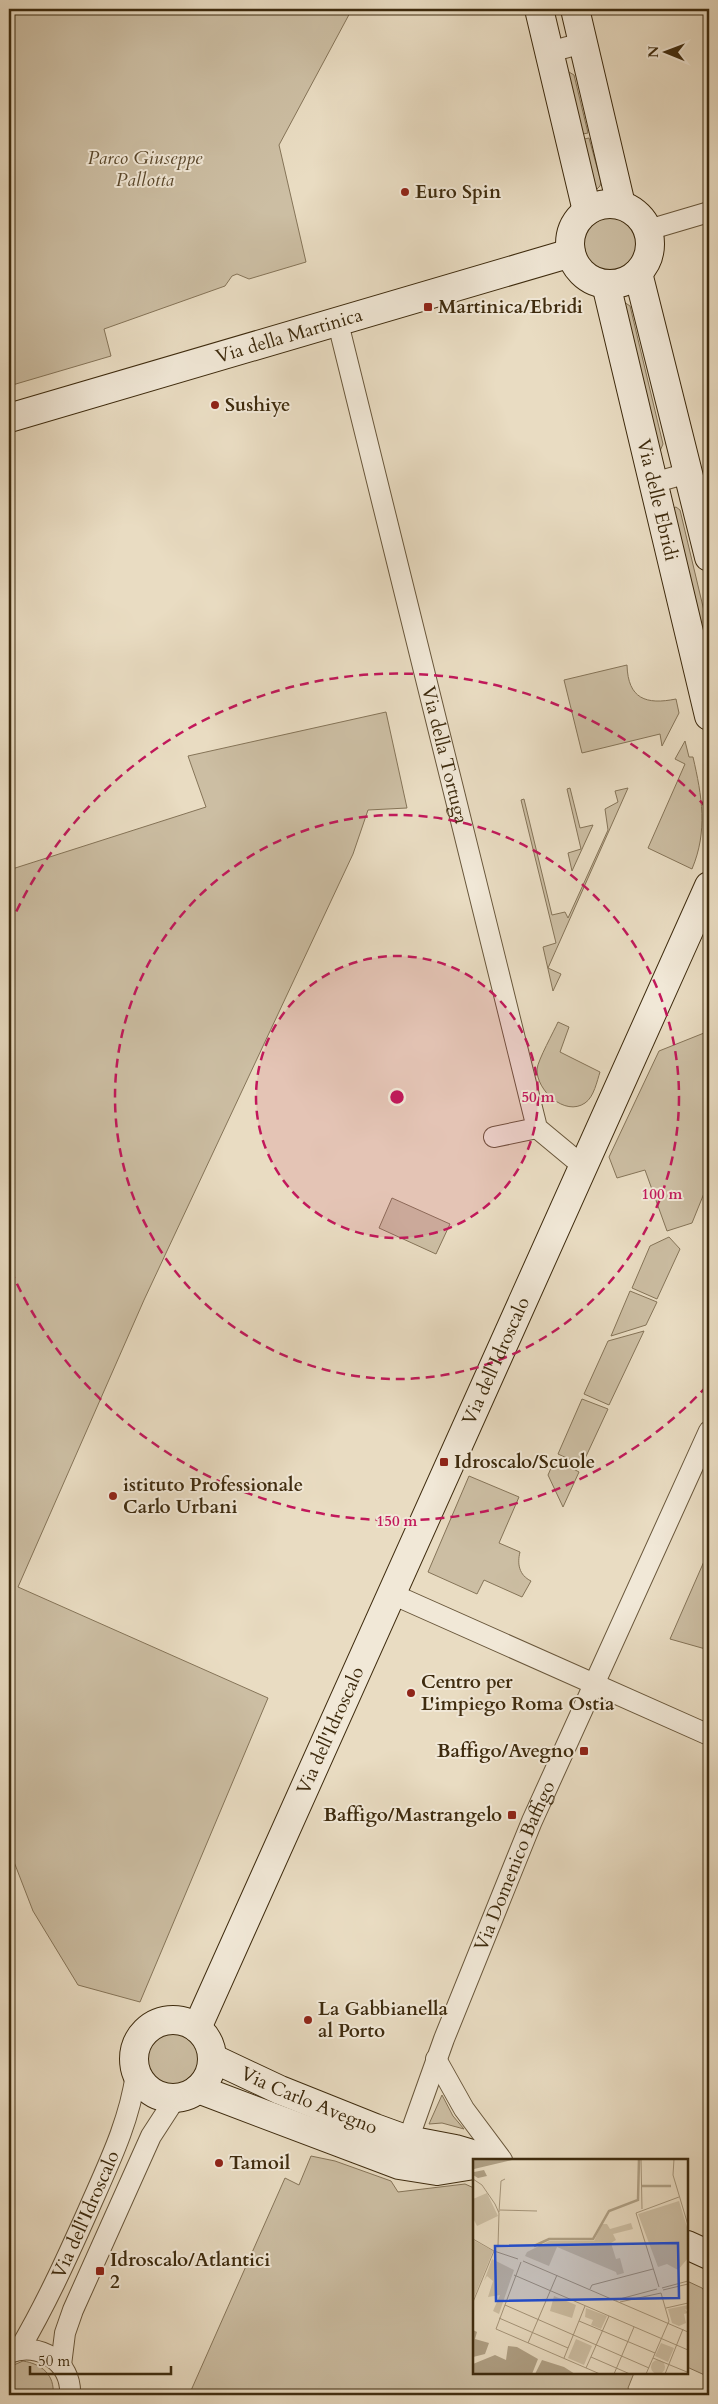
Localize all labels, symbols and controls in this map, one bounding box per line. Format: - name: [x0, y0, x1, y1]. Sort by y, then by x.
- north arrow: [640, 28, 690, 78]
- text: N: [644, 46, 663, 58]
- park label: Parco Giuseppe Pallotta: [88, 145, 203, 193]
- place label: Euro Spin: [415, 179, 502, 205]
- marker: Euro Spin: [399, 186, 411, 198]
- place label: Martinica/Ebridi: [438, 294, 583, 320]
- marker: Martinica/Ebridi: [422, 301, 434, 313]
- street label: Via della Martinica: [213, 302, 366, 370]
- place label: Sushiye: [225, 392, 290, 418]
- marker: Sushiye: [209, 399, 221, 411]
- street label: Via delle Ebridi: [630, 436, 685, 564]
- street label: Via della Tortuga: [415, 683, 474, 827]
- text: 50 m: [521, 1087, 555, 1107]
- centre of rings: [388, 1088, 406, 1106]
- text: 100 m: [642, 1184, 683, 1204]
- street label: Via dell'Idroscalo: [456, 1293, 536, 1429]
- place label: Idroscalo/Scuole: [454, 1449, 595, 1475]
- marker: Idroscalo/Scuole: [438, 1456, 450, 1468]
- place label: istituto Professionale Carlo Urbani: [123, 1472, 303, 1520]
- marker: istituto Professionale Carlo Urbani: [107, 1490, 119, 1502]
- text: 150 m: [377, 1511, 418, 1531]
- street label: Via dell'Idroscalo: [290, 1662, 370, 1799]
- place label: Centro per L'impiego Roma Ostia: [421, 1669, 615, 1717]
- marker: Centro per L'impiego Roma Ostia: [405, 1687, 417, 1699]
- place label: Baffigo/Avegno: [437, 1738, 574, 1764]
- marker: Baffigo/Avegno: [578, 1745, 590, 1757]
- street label: Via Domenico Baffigo: [468, 1777, 561, 1955]
- place label: Baffigo/Mastrangelo: [323, 1802, 502, 1828]
- marker: Baffigo/Mastrangelo: [506, 1809, 518, 1821]
- place label: La Gabbianella al Porto: [318, 1996, 449, 2044]
- marker: La Gabbianella al Porto: [302, 2014, 314, 2026]
- street label: Via Carlo Avegno: [236, 2060, 381, 2141]
- street label: Via dell'Idroscalo: [46, 2147, 126, 2283]
- place label: Tamoil: [229, 2150, 291, 2176]
- marker: Tamoil: [213, 2157, 225, 2169]
- inset map: [473, 2159, 688, 2374]
- place label: Idroscalo/Atlantici 2: [110, 2247, 270, 2295]
- marker: Idroscalo/Atlantici 2: [94, 2265, 106, 2277]
- scale bar: [30, 2344, 171, 2376]
- text: 50 m: [38, 2351, 70, 2371]

